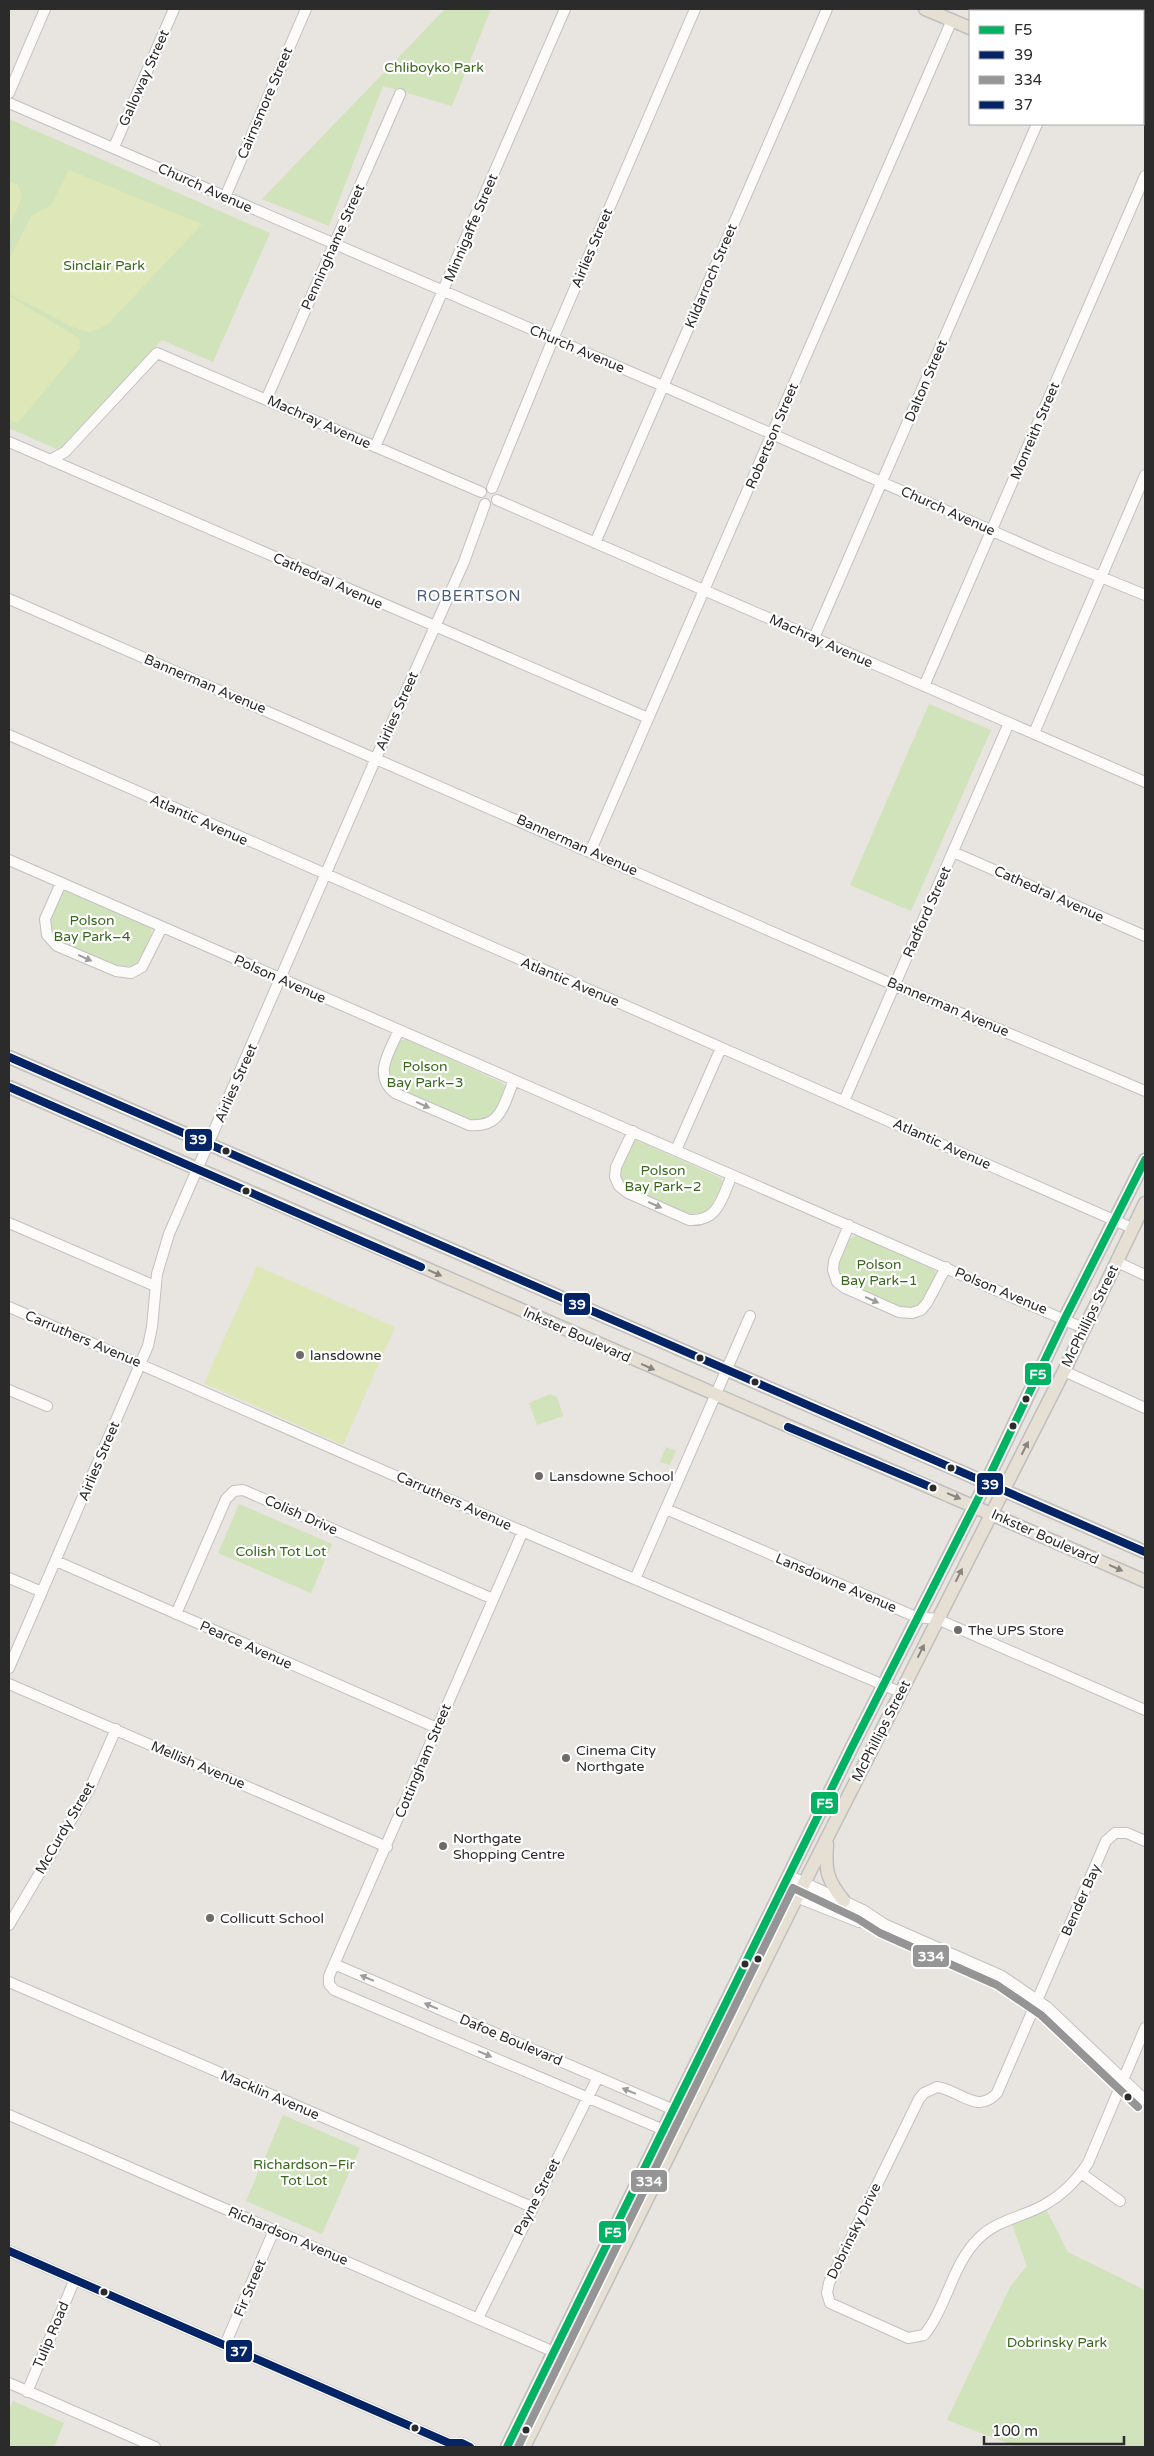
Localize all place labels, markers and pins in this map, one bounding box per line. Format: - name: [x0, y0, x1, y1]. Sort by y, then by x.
- unlabelled marker: [221, 1146, 231, 1156]
- unlabelled marker: [241, 1186, 251, 1196]
- place label: lansdowne: [310, 1347, 381, 1364]
- marker: lansdowne: [294, 1349, 306, 1361]
- unlabelled marker: [695, 1353, 705, 1363]
- unlabelled marker: [750, 1377, 760, 1387]
- unlabelled marker: [1021, 1394, 1031, 1404]
- unlabelled marker: [1008, 1421, 1018, 1431]
- unlabelled marker: [946, 1463, 956, 1473]
- place label: Lansdowne School: [549, 1468, 674, 1485]
- marker: Lansdowne School: [533, 1470, 545, 1482]
- unlabelled marker: [928, 1483, 938, 1493]
- place label: The UPS Store: [968, 1622, 1064, 1639]
- marker: The UPS Store: [952, 1624, 964, 1636]
- place label: Cinema City Northgate: [576, 1742, 657, 1775]
- marker: Cinema City Northgate: [560, 1752, 572, 1764]
- place label: Northgate Shopping Centre: [453, 1830, 565, 1863]
- marker: Northgate Shopping Centre: [437, 1840, 449, 1852]
- place label: Collicutt School: [220, 1910, 324, 1927]
- marker: Collicutt School: [204, 1912, 216, 1924]
- unlabelled marker: [753, 1954, 763, 1964]
- unlabelled marker: [740, 1959, 750, 1969]
- unlabelled marker: [1123, 2092, 1133, 2102]
- unlabelled marker: [99, 2287, 109, 2297]
- unlabelled marker: [410, 2423, 420, 2433]
- unlabelled marker: [521, 2425, 531, 2435]

